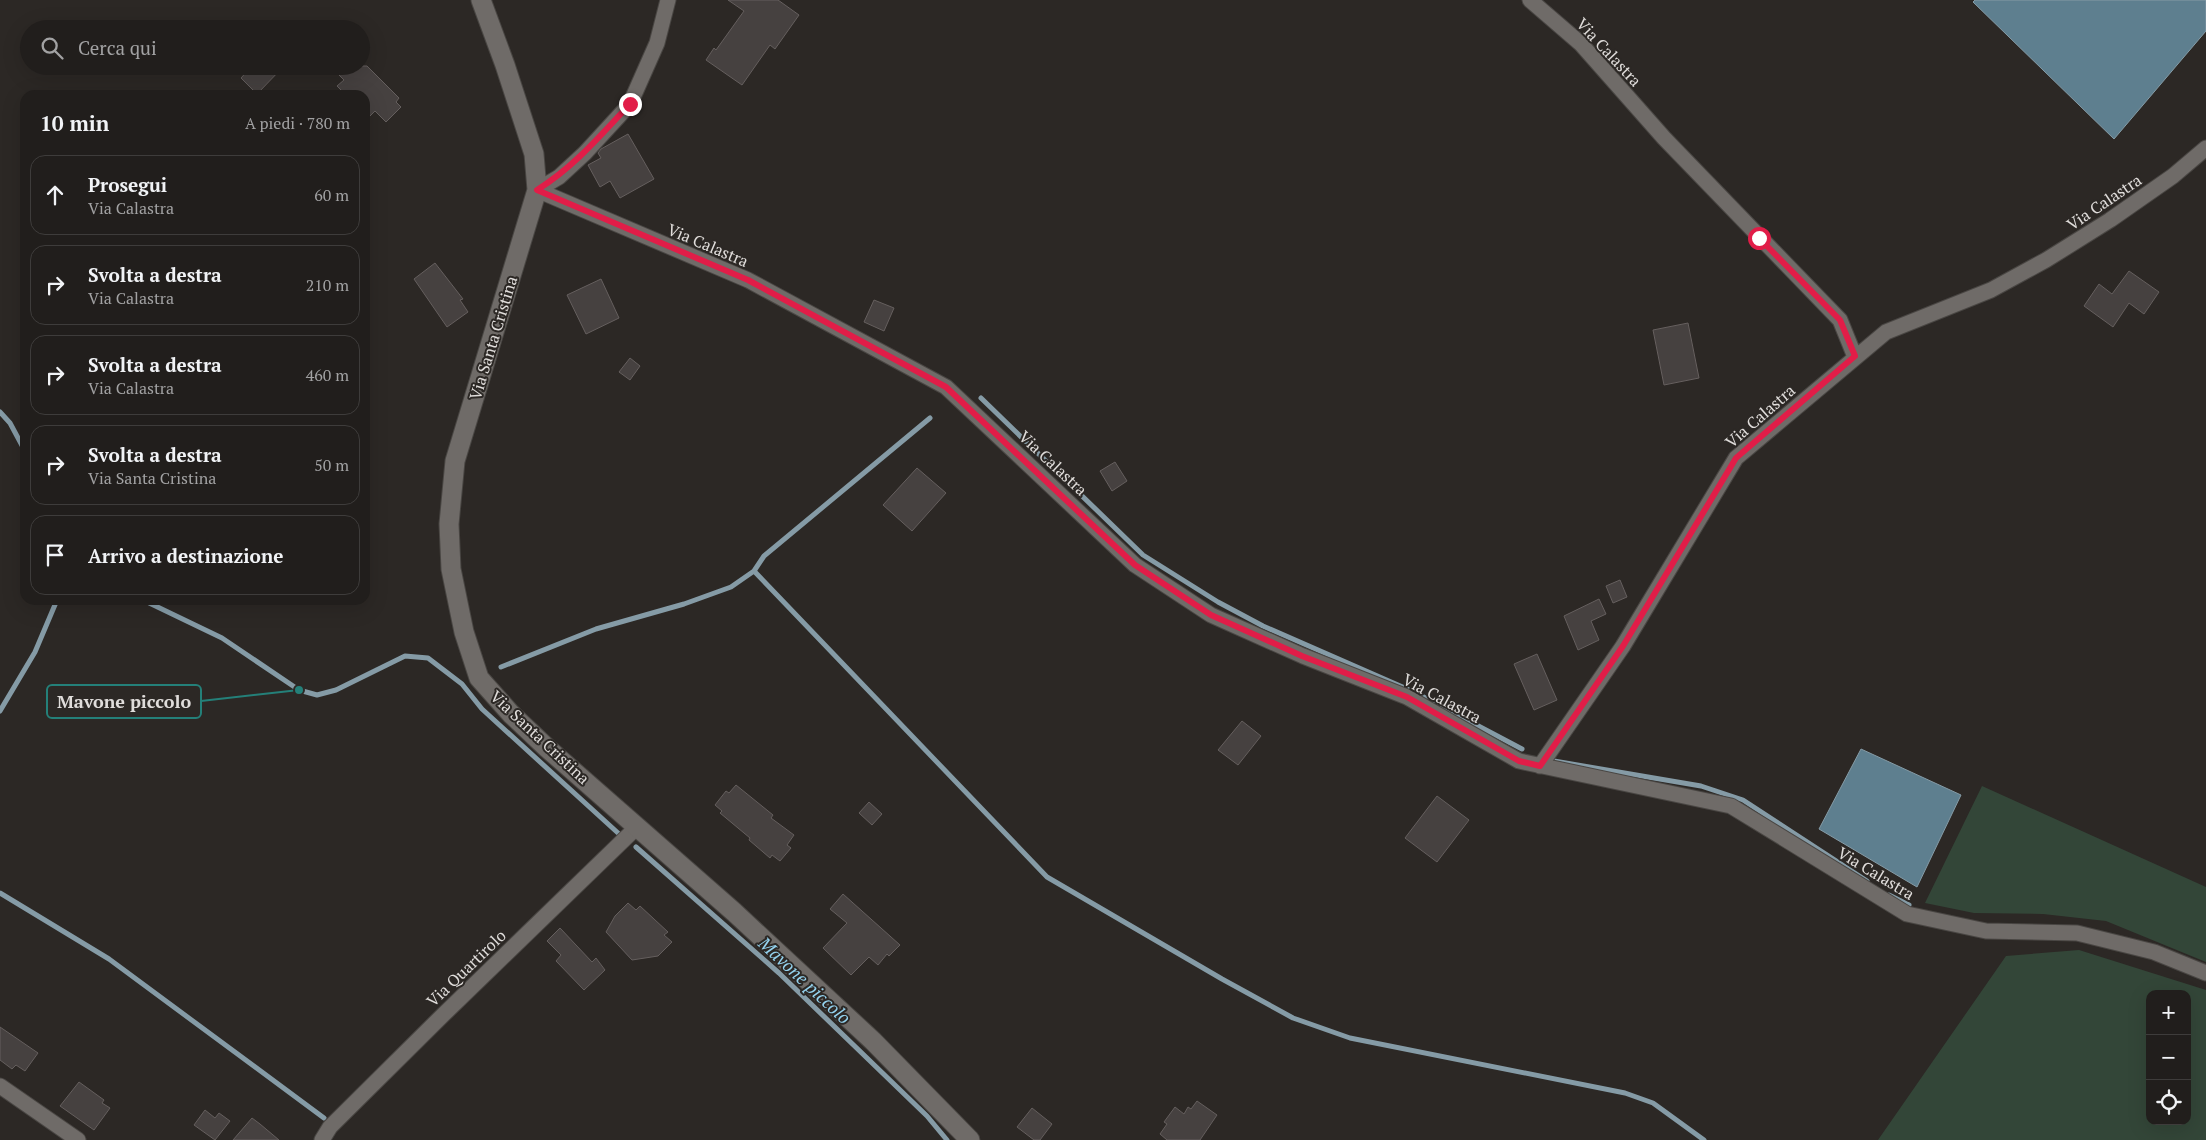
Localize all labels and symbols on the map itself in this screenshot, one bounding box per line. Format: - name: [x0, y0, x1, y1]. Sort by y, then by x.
- street label: Via Calastra: [1572, 13, 1646, 91]
- route end: [619, 93, 642, 116]
- street label: Via Calastra: [2062, 169, 2146, 235]
- street label: Via Calastra: [664, 218, 752, 272]
- route start: [1748, 227, 1771, 250]
- street label: Via Santa Cristina: [464, 273, 522, 403]
- street label: Via Calastra: [1720, 379, 1800, 453]
- street label: Via Calastra: [1014, 426, 1092, 500]
- street label: Via Calastra: [1399, 668, 1485, 728]
- callout: Mavone piccolo: [47, 685, 201, 718]
- street label: Via Santa Cristina: [486, 685, 594, 789]
- text: Mavone piccolo: [57, 689, 191, 713]
- street label: Via Calastra: [1833, 841, 1919, 905]
- street label: Via Quartirolo: [422, 924, 511, 1011]
- water label: Mavone piccolo: [753, 930, 856, 1029]

